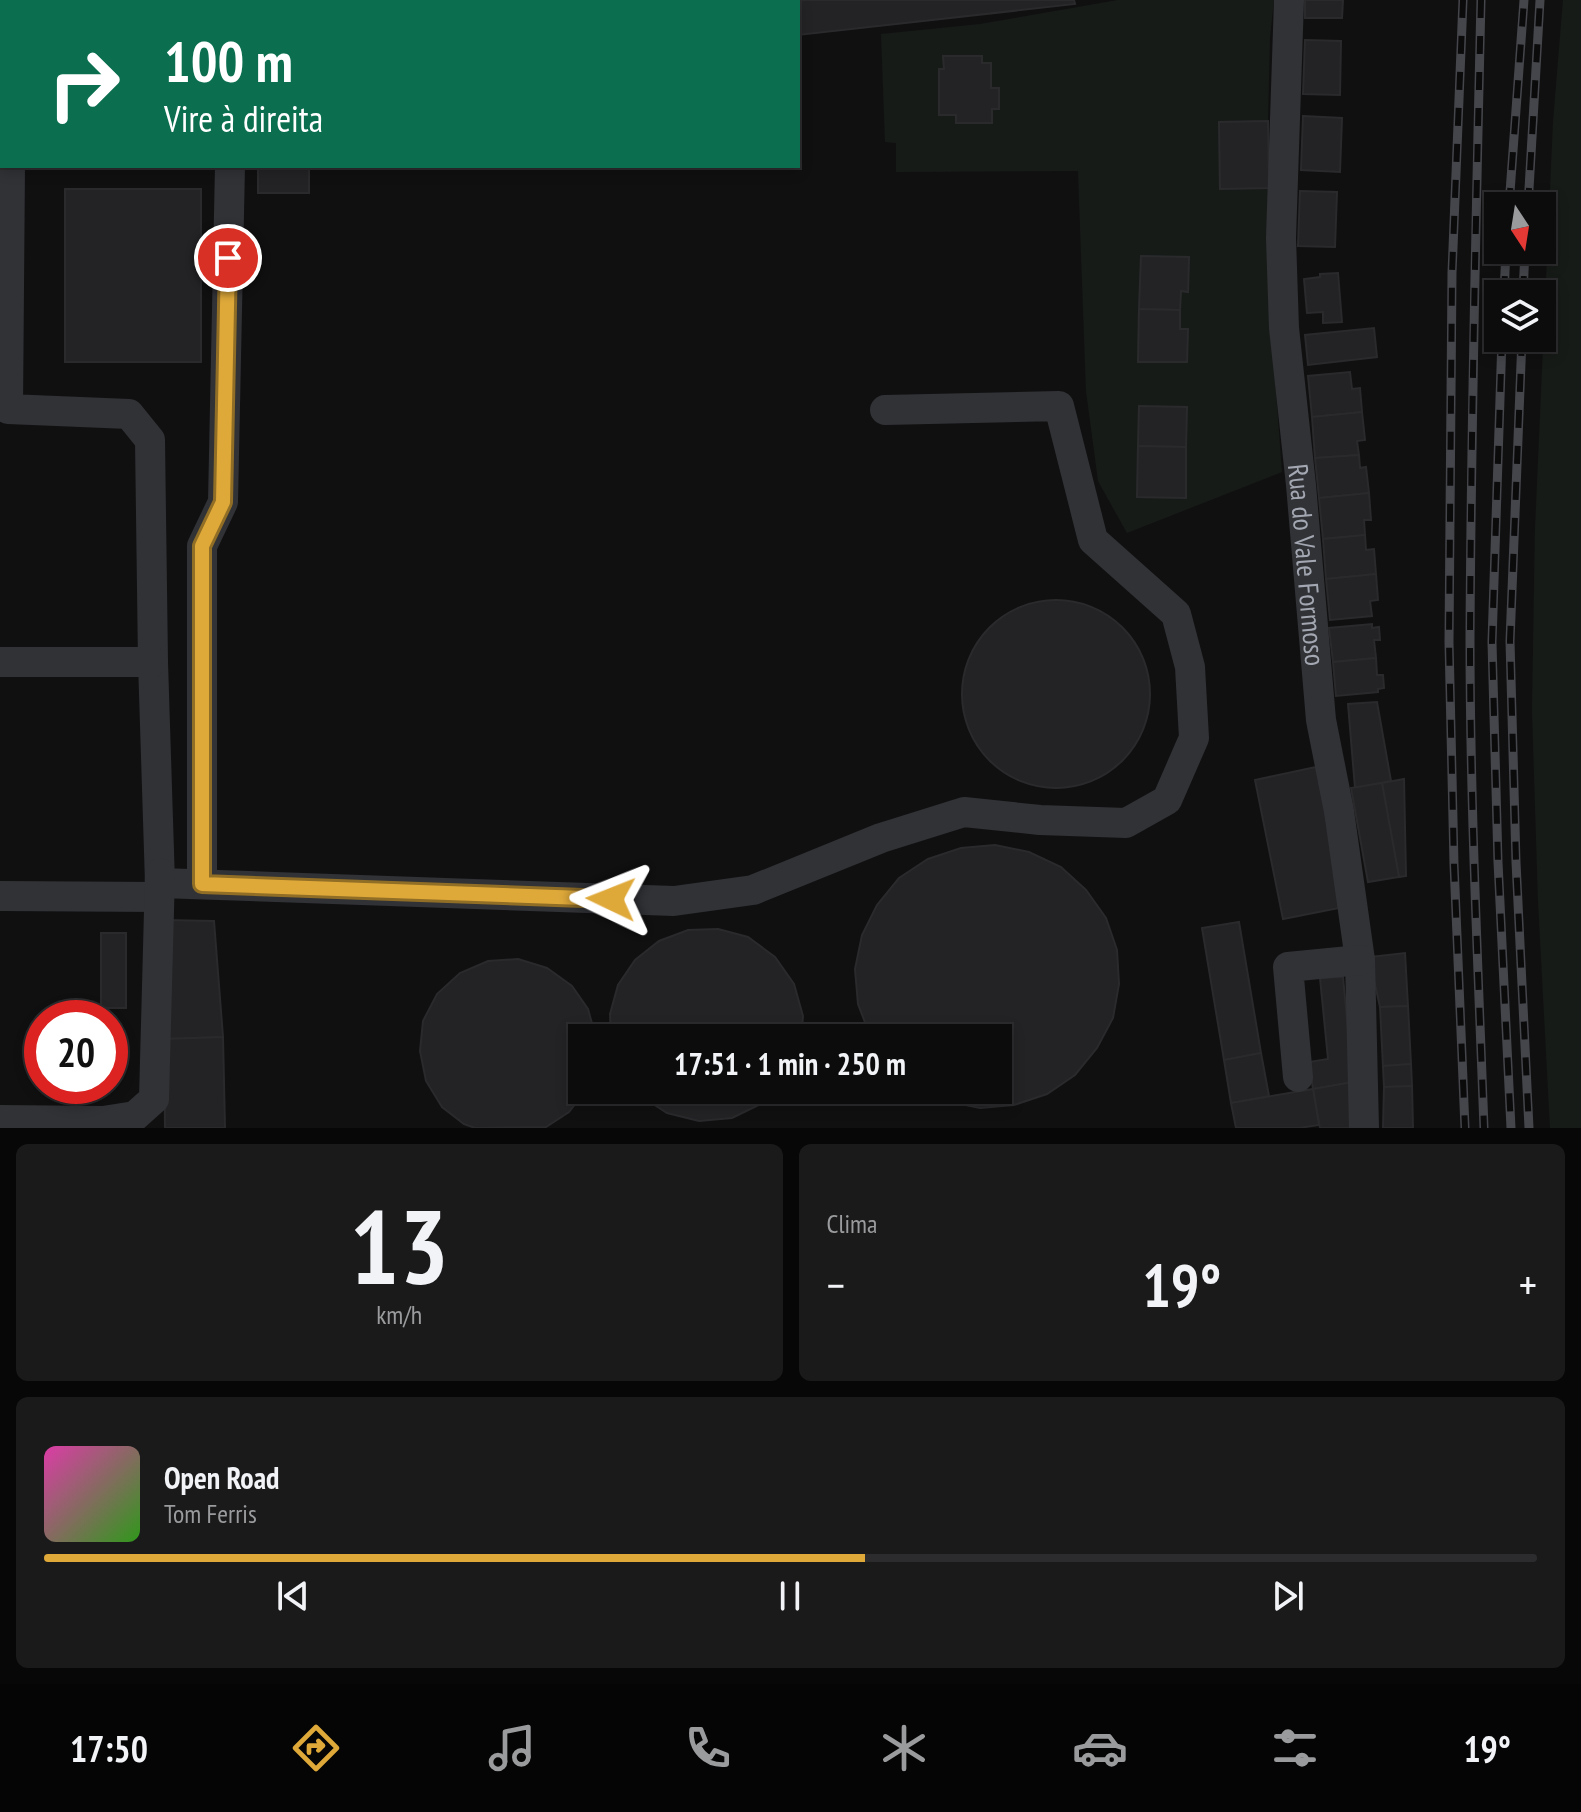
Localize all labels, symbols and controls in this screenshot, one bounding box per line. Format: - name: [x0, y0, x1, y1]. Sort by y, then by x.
- text: 100 m: [164, 25, 293, 97]
- icon: right: [32, 32, 136, 136]
- text: Vire à direita: [164, 95, 323, 142]
- north arrow: [1484, 192, 1556, 264]
- map controls: [1484, 192, 1556, 352]
- pin: [194, 224, 262, 292]
- icon: arrive: [206, 236, 250, 280]
- button: layers: [1484, 280, 1556, 352]
- street label: Rua do Vale Formoso: [1280, 462, 1335, 667]
- position arrow: [569, 857, 653, 941]
- speed limit sign: 20: [24, 1000, 128, 1104]
- text: 17:51 · 1 min · 250 m: [674, 1044, 906, 1083]
- text: 13: [350, 1178, 449, 1313]
- text: Clima: [827, 1207, 877, 1240]
- text: 19°: [1142, 1246, 1221, 1324]
- text: −: [827, 1256, 845, 1313]
- text: +: [1519, 1256, 1537, 1313]
- text: km/h: [376, 1298, 422, 1331]
- text: Open Road: [164, 1458, 279, 1497]
- text: Tom Ferris: [164, 1497, 257, 1530]
- icon: previous: [271, 1574, 315, 1618]
- icon: pause: [768, 1574, 812, 1618]
- icon: next: [1266, 1574, 1310, 1618]
- icon: directions: [288, 1720, 344, 1776]
- icon: music: [484, 1720, 540, 1776]
- icon: phone: [680, 1720, 736, 1776]
- icon: climate: [876, 1720, 932, 1776]
- icon: car: [1072, 1720, 1128, 1776]
- icon: filters: [1267, 1720, 1323, 1776]
- text: 17:50: [70, 1725, 148, 1772]
- text: 19°: [1463, 1725, 1511, 1772]

